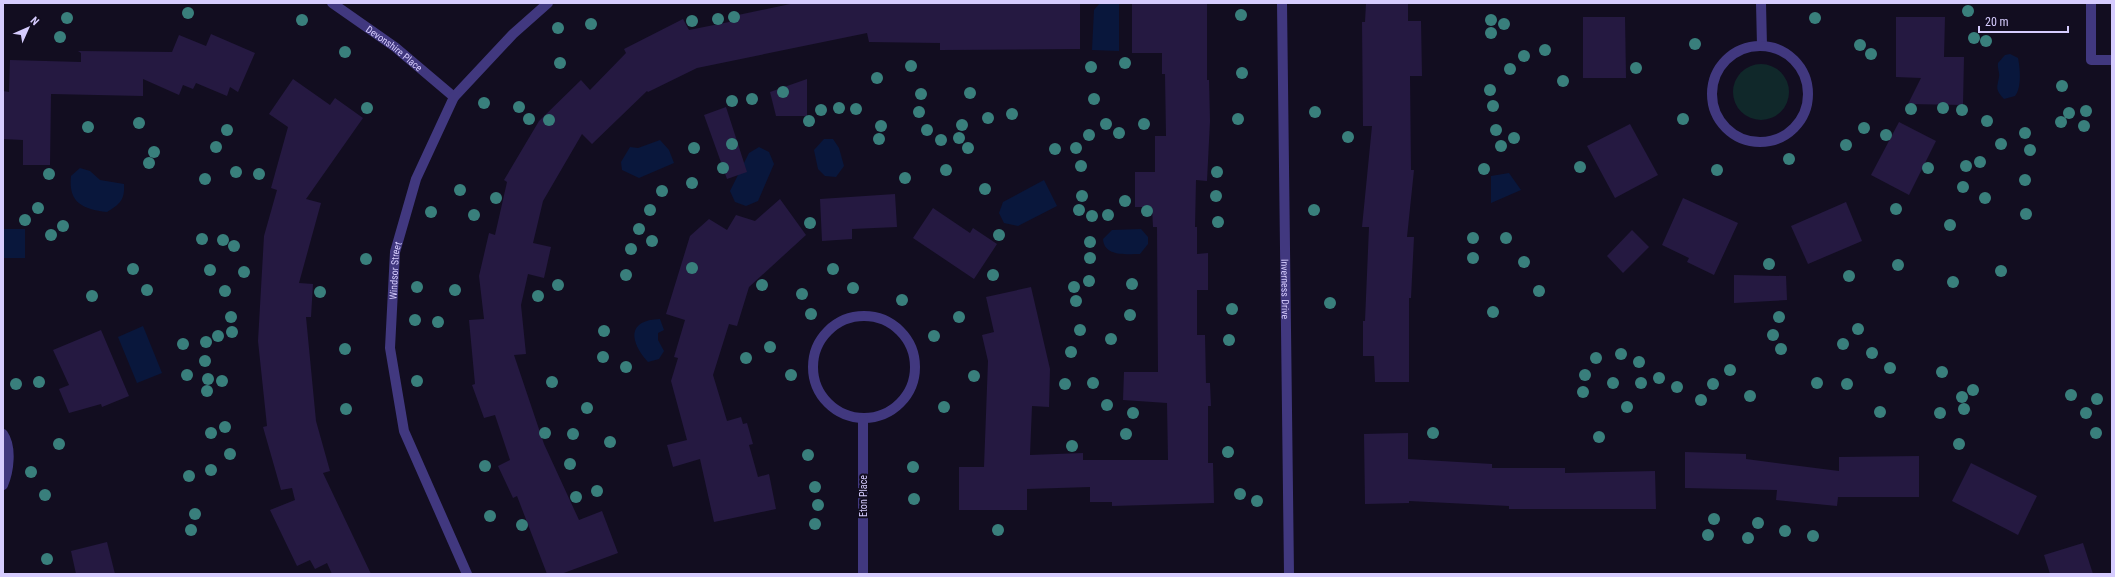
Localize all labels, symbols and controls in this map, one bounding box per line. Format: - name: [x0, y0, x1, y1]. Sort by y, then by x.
- north arrow: [8, 8, 48, 48]
- scale bar: [1979, 8, 2068, 34]
- text: N: [28, 14, 42, 28]
- text: 20 m: [1985, 15, 2009, 29]
- street label: Devonshire Place: [364, 24, 425, 74]
- street label: Windsor Street: [388, 240, 404, 300]
- street label: Inverness Drive: [1279, 259, 1291, 319]
- street label: Eton Place: [858, 475, 869, 517]

